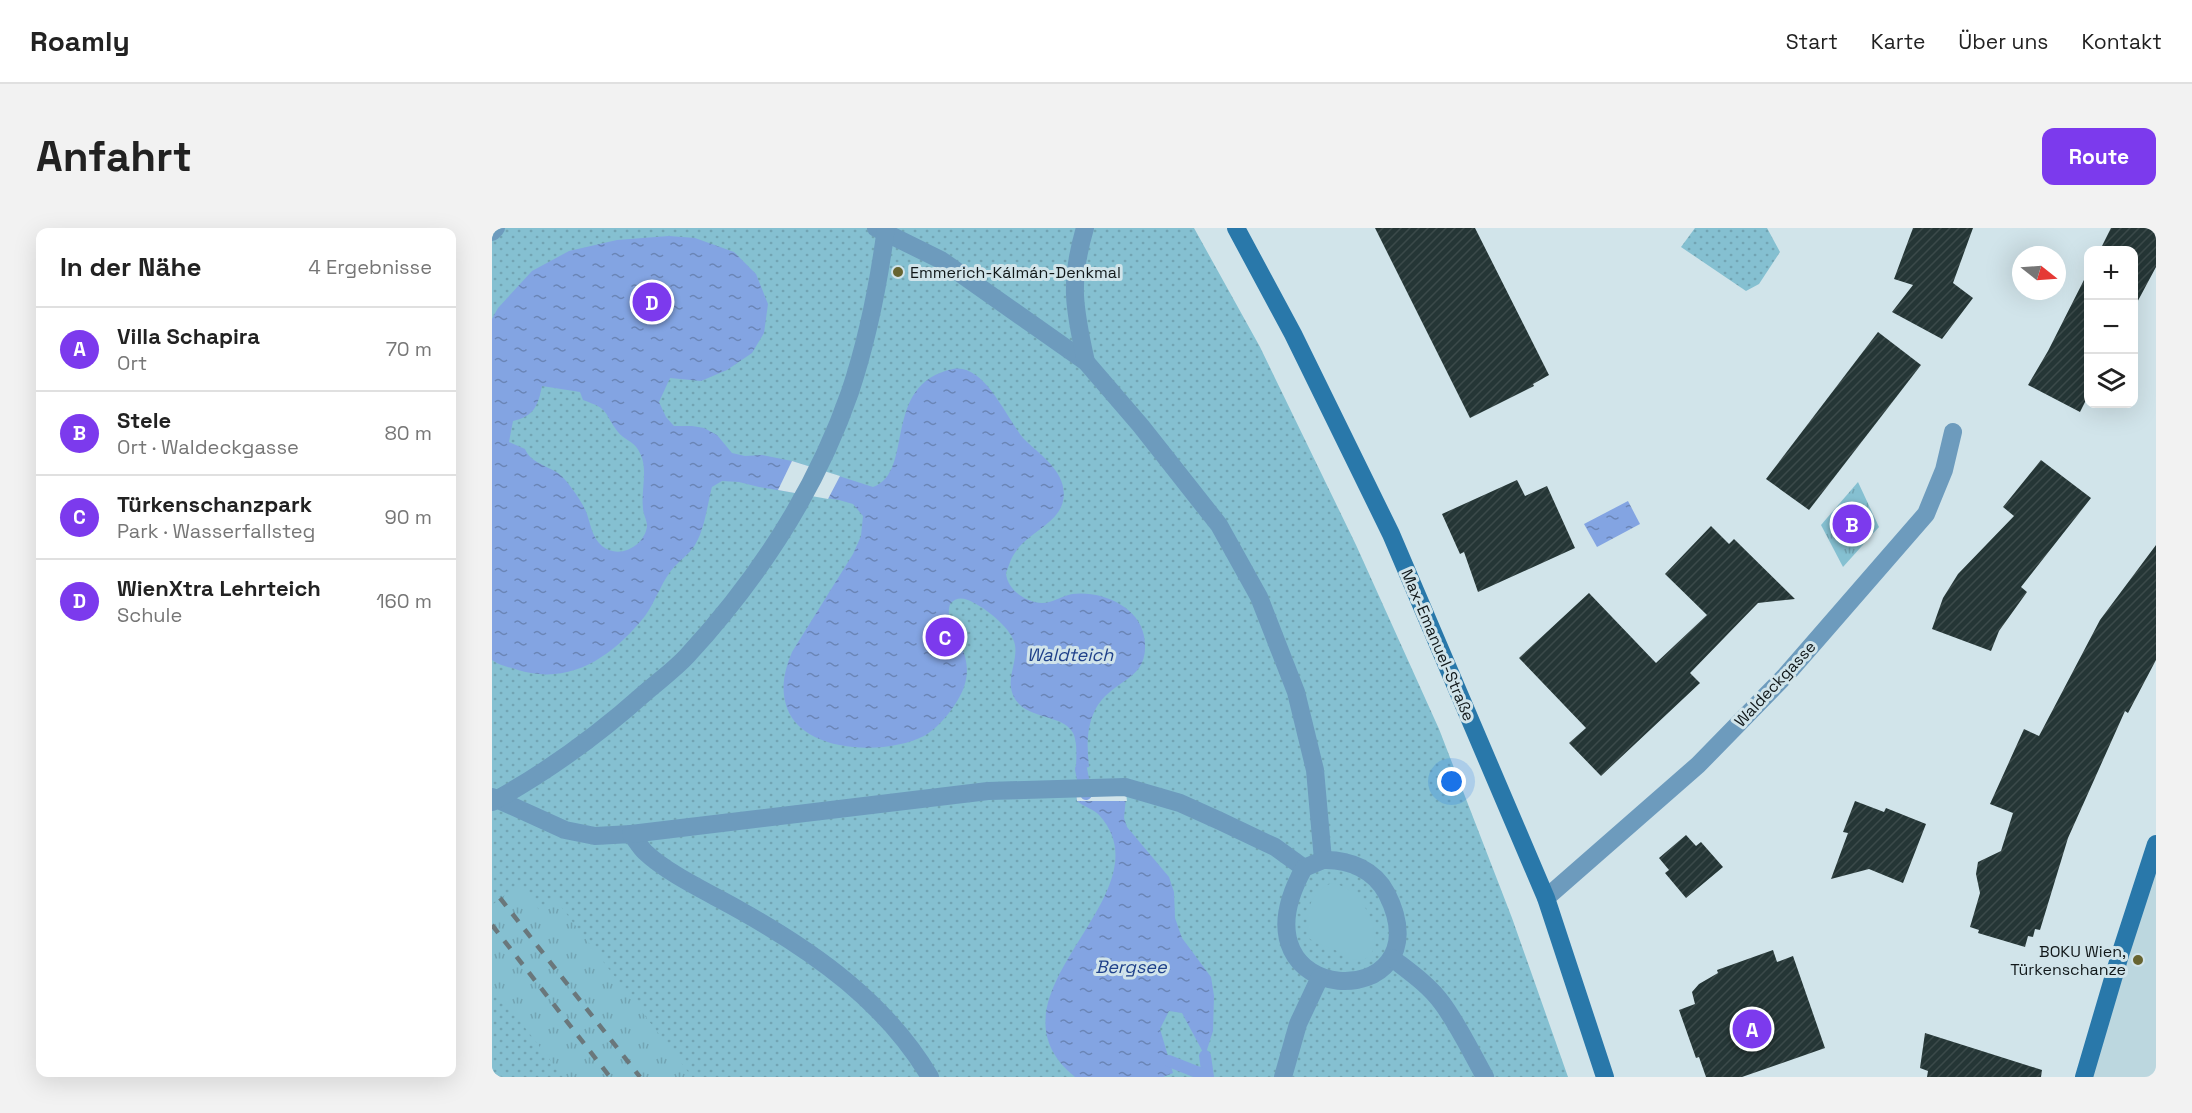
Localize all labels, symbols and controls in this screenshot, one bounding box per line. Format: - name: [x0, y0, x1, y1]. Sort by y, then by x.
- text: Roamly: [30, 23, 130, 59]
- text: Start: [1786, 28, 1838, 55]
- text: Karte: [1871, 28, 1925, 55]
- text: Über uns: [1958, 28, 2048, 55]
- text: Kontakt: [2081, 28, 2162, 55]
- button: Route: [2042, 128, 2156, 185]
- text: Anfahrt: [36, 130, 192, 183]
- north arrow: [2012, 246, 2066, 300]
- map controls: [2084, 246, 2138, 408]
- button: +: [2084, 246, 2138, 300]
- text: In der Nähe: [60, 250, 201, 284]
- text: 4 Ergebnisse: [308, 254, 432, 280]
- place label: Emmerich-Kálmán-Denkmal: [910, 262, 1121, 283]
- marker: Emmerich-Kálmán-Denkmal: [891, 265, 905, 279]
- pin: D: [632, 280, 672, 325]
- button: −: [2084, 300, 2138, 354]
- text: Villa Schapira: [117, 322, 260, 350]
- text: A: [73, 336, 86, 362]
- text: 70 m: [386, 336, 432, 362]
- text: Ort: [117, 350, 147, 376]
- button: layers: [2084, 354, 2138, 408]
- text: Stele: [117, 406, 171, 434]
- text: B: [73, 420, 86, 446]
- text: 80 m: [384, 420, 432, 446]
- text: Ort · Waldeckgasse: [117, 434, 299, 460]
- text: Türkenschanzpark: [117, 490, 312, 518]
- pin: B: [1832, 502, 1872, 546]
- text: C: [73, 504, 86, 530]
- text: 90 m: [385, 504, 432, 530]
- text: Park · Wasserfallsteg: [117, 518, 315, 544]
- street label: Max-Emanuel-Straße: [1396, 566, 1480, 724]
- text: WienXtra Lehrteich: [117, 574, 321, 602]
- text: D: [73, 588, 86, 614]
- text: 160 m: [376, 588, 432, 614]
- text: Schule: [117, 602, 182, 628]
- pin: C: [926, 614, 964, 660]
- street label: Waldeckgasse: [1730, 637, 1820, 731]
- water label: Waldteich: [1027, 643, 1114, 666]
- your location: [1437, 767, 1466, 796]
- place label: BOKU Wien, Türkenschanze: [2010, 941, 2126, 980]
- marker: BOKU Wien, Türkenschanze: [2131, 953, 2145, 967]
- water label: Bergsee: [1095, 955, 1168, 978]
- pin: A: [1732, 1006, 1772, 1052]

